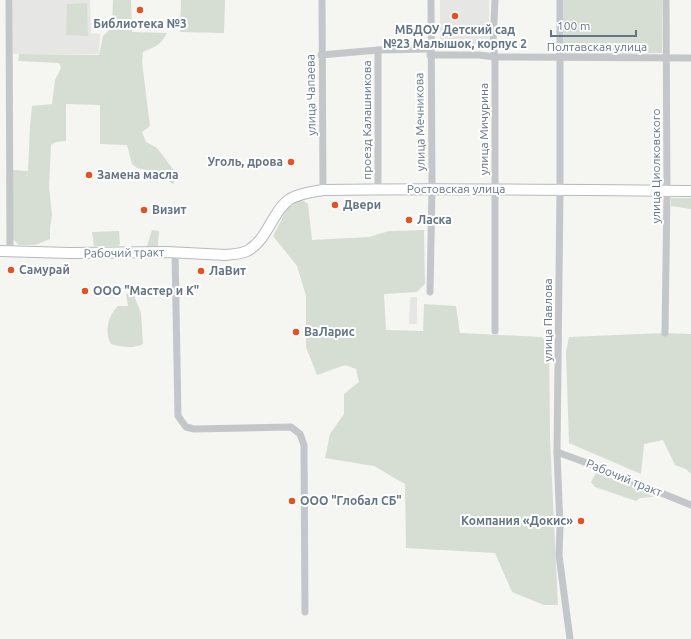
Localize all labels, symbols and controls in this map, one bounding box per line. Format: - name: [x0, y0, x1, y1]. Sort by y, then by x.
- marker: Библиотека №3: [135, 5, 145, 15]
- marker: МБДОУ Детский сад №23 Малышок, корпус 2: [450, 11, 460, 21]
- scale bar: [551, 12, 636, 38]
- place label: Библиотека №3: [93, 17, 187, 30]
- text: 100 m: [557, 19, 590, 32]
- place label: МБДОУ Детский сад №23 Малышок, корпус 2: [383, 23, 527, 50]
- street label: Полтавская улица: [547, 40, 647, 53]
- street label: улица Чапаева: [303, 54, 318, 136]
- street label: проезд Калашникова: [360, 60, 373, 180]
- street label: улица Мечникова: [412, 73, 427, 172]
- street label: улица Мичурина: [477, 83, 490, 175]
- street label: улица Циолковского: [649, 108, 662, 224]
- place label: Уголь, дрова: [207, 155, 283, 168]
- marker: Уголь, дрова: [286, 157, 296, 167]
- place label: Замена масла: [97, 168, 179, 181]
- marker: Замена масла: [84, 170, 94, 180]
- street label: Ростовская улица: [407, 182, 505, 195]
- place label: Двери: [343, 198, 381, 211]
- marker: Двери: [330, 200, 340, 210]
- place label: Визит: [152, 203, 187, 216]
- marker: Визит: [139, 205, 149, 215]
- place label: Ласка: [417, 213, 452, 226]
- marker: Ласка: [404, 215, 414, 225]
- street label: Рабочий тракт: [84, 245, 165, 260]
- place label: Самурай: [19, 263, 70, 276]
- place label: ЛаВит: [209, 264, 246, 277]
- marker: Самурай: [6, 265, 16, 275]
- marker: ЛаВит: [196, 266, 206, 276]
- street label: улица Павлова: [541, 278, 554, 362]
- place label: ООО "Мастер и К": [93, 284, 199, 297]
- marker: ООО "Мастер и К": [80, 286, 90, 296]
- place label: ВаЛарис: [304, 325, 355, 338]
- marker: ВаЛарис: [291, 327, 301, 337]
- street label: Рабочий тракт: [584, 456, 665, 499]
- place label: ООО "Глобал СБ": [300, 494, 402, 507]
- marker: ООО "Глобал СБ": [287, 496, 297, 506]
- place label: Компания «Докис»: [461, 514, 573, 527]
- marker: Компания «Докис»: [576, 516, 586, 526]

